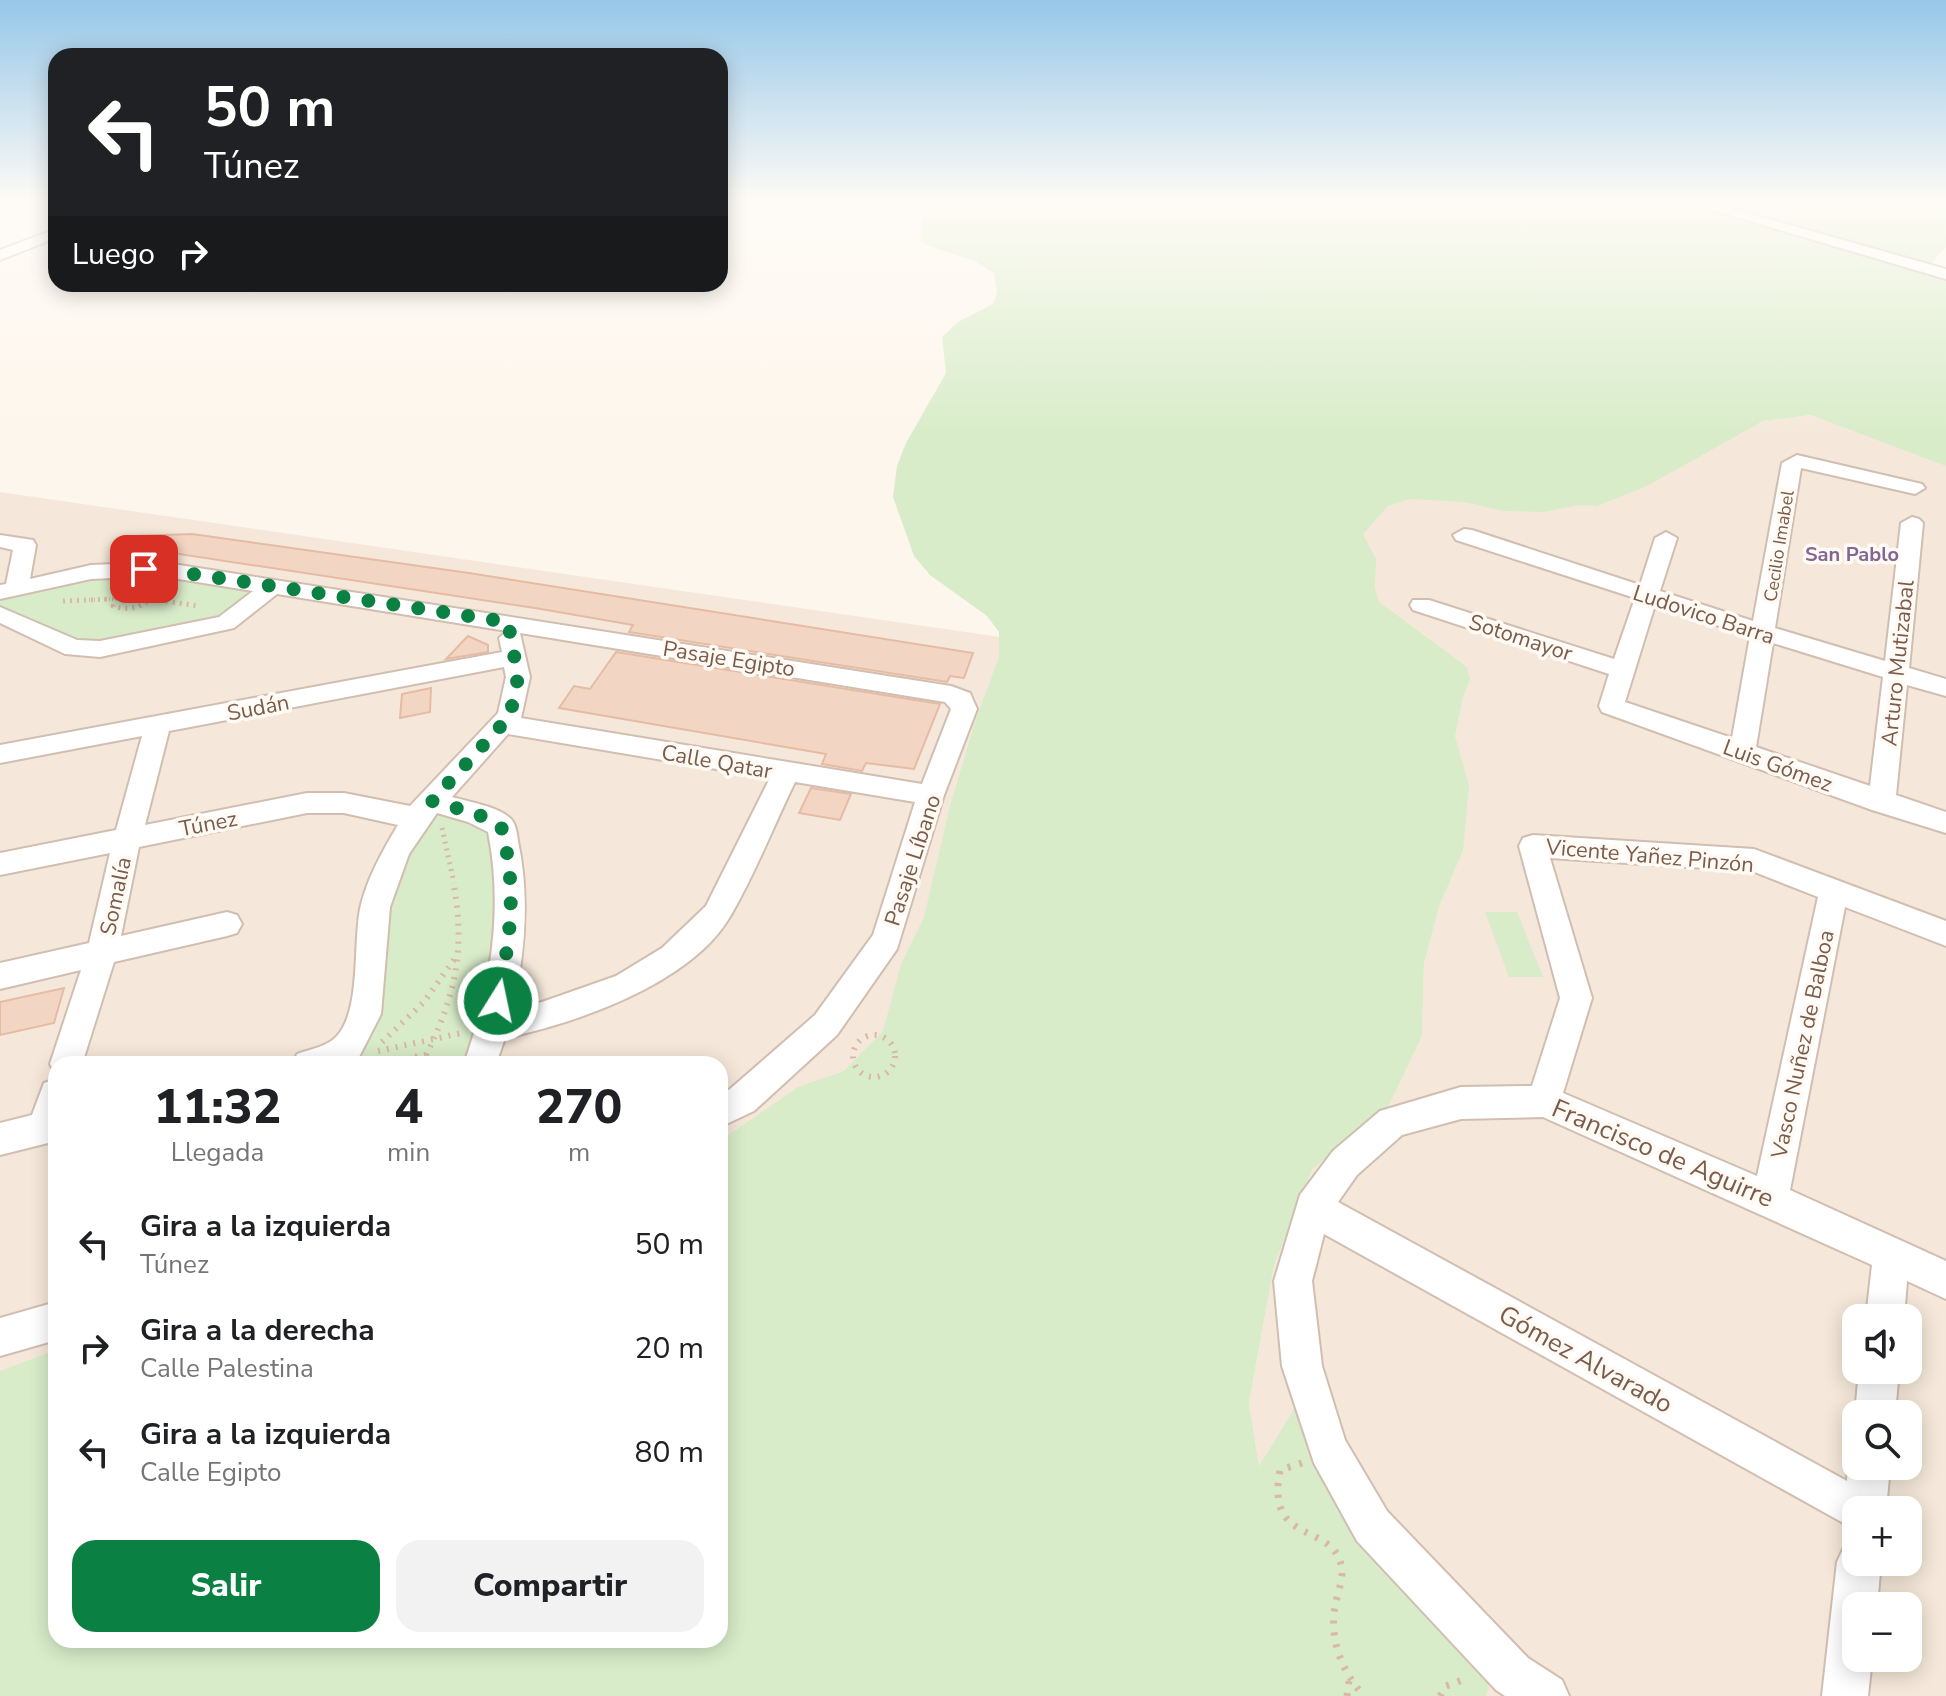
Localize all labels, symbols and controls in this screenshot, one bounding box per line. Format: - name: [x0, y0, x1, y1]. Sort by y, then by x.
- text: 50 m: [204, 69, 335, 146]
- icon: left: [72, 80, 176, 184]
- text: Túnez: [204, 142, 299, 191]
- icon: right: [171, 232, 215, 276]
- text: Luego: [72, 234, 155, 275]
- street label: Cecilio Imabel: [1758, 488, 1800, 604]
- pin: [110, 535, 178, 603]
- district label: San Pablo: [1805, 541, 1899, 568]
- icon: arrive: [122, 547, 166, 591]
- street label: Ludovico Barra: [1629, 578, 1778, 652]
- street label: Arturo Mutizabal: [1874, 578, 1922, 748]
- street label: Sotomayor: [1465, 607, 1576, 669]
- street label: Pasaje Egipto: [661, 634, 797, 684]
- street label: Sudán: [224, 687, 292, 729]
- street label: Luis Gómez: [1719, 732, 1836, 800]
- street label: Calle Qatar: [659, 737, 775, 787]
- street label: Pasaje Líbano: [878, 791, 948, 930]
- street label: Túnez: [177, 804, 240, 844]
- street label: Vicente Yañez Pinzón: [1544, 832, 1755, 880]
- street label: Somalía: [93, 854, 139, 938]
- street label: Vasco Nuñez de Balboa: [1764, 927, 1842, 1162]
- position arrow: [456, 959, 540, 1043]
- text: 11:32: [154, 1074, 281, 1140]
- text: 4: [394, 1074, 423, 1140]
- text: 270: [536, 1074, 622, 1140]
- street label: Francisco de Aguirre: [1546, 1091, 1779, 1216]
- text: Llegada: [171, 1135, 264, 1170]
- text: min: [387, 1135, 430, 1170]
- text: m: [568, 1135, 590, 1170]
- text: Gira a la izquierda: [140, 1206, 391, 1247]
- icon: left: [72, 1222, 116, 1266]
- text: 50 m: [635, 1224, 704, 1265]
- text: Túnez: [140, 1247, 209, 1282]
- street label: Gómez Alvarado: [1492, 1297, 1679, 1422]
- map controls: [1842, 1304, 1922, 1672]
- button: sound: [1842, 1304, 1922, 1384]
- text: Gira a la derecha: [140, 1310, 375, 1351]
- icon: right: [72, 1326, 116, 1370]
- text: 20 m: [635, 1328, 704, 1369]
- text: Calle Palestina: [140, 1351, 314, 1386]
- button: search: [1842, 1400, 1922, 1480]
- text: Gira a la izquierda: [140, 1414, 391, 1455]
- icon: left: [72, 1430, 116, 1474]
- text: 80 m: [635, 1432, 704, 1473]
- text: Calle Egipto: [140, 1455, 281, 1490]
- button: +: [1842, 1496, 1922, 1576]
- button: Salir: [72, 1540, 380, 1632]
- button: Compartir: [396, 1540, 704, 1632]
- button: −: [1842, 1592, 1922, 1672]

